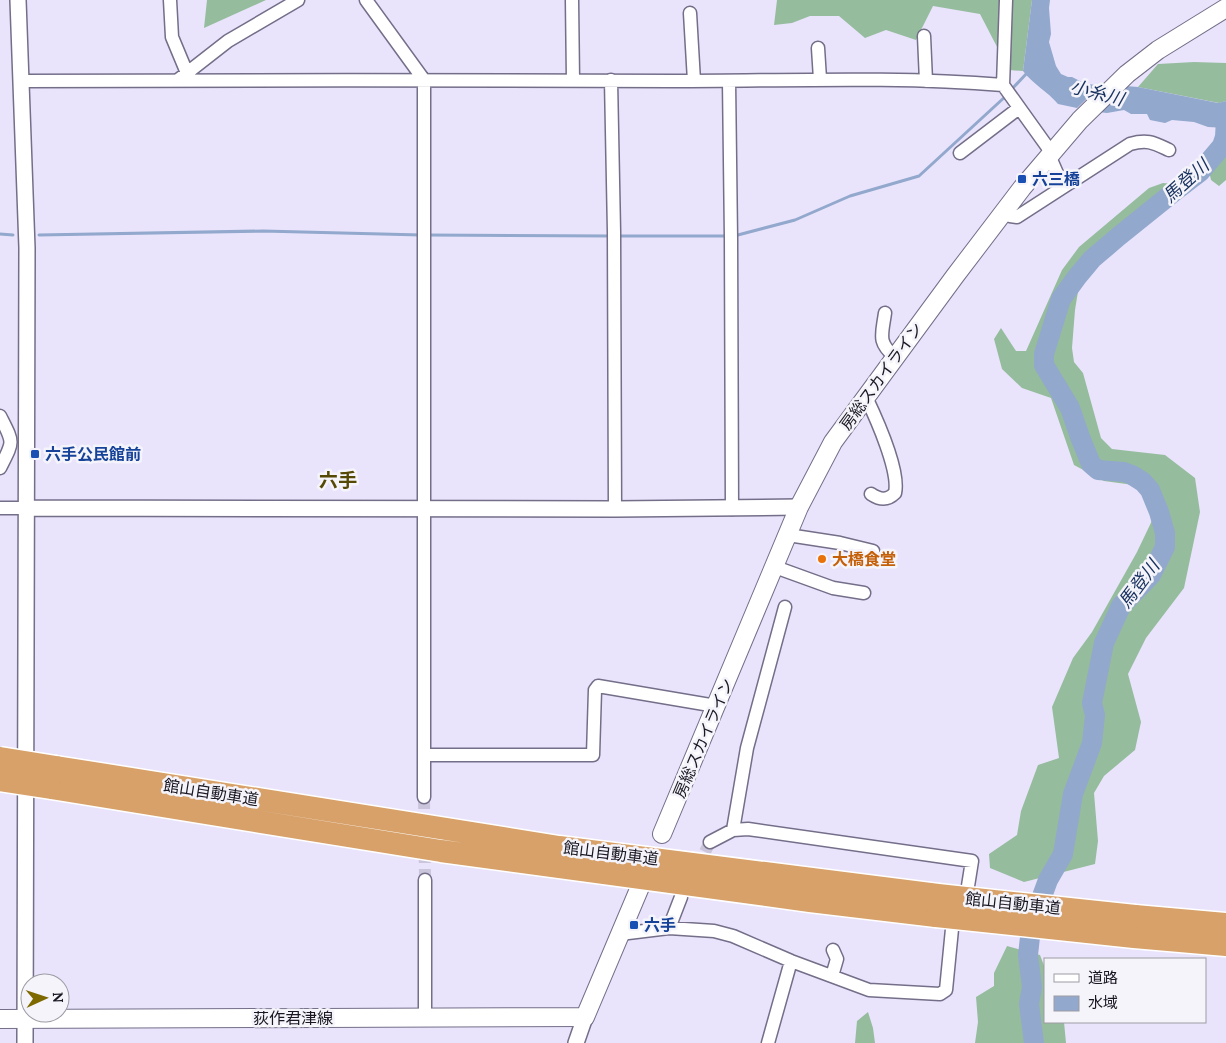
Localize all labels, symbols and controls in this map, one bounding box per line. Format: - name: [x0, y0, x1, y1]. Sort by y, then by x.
- water label: 小糸川: [1068, 74, 1128, 111]
- water label: 馬登川: [1158, 153, 1215, 207]
- place label: 六三橋: [1032, 169, 1080, 189]
- marker: 六三橋: [1016, 173, 1028, 185]
- street label: 房総スカイライン: [835, 318, 927, 434]
- place label: 六手公民館前: [45, 444, 141, 464]
- marker: 六手公民館前: [29, 448, 41, 460]
- district label: 六手: [319, 468, 357, 492]
- place label: 大橋食堂: [832, 549, 896, 569]
- marker: 大橋食堂: [816, 553, 828, 565]
- water label: 馬登川: [1113, 554, 1165, 612]
- street label: 房総スカイライン: [669, 675, 737, 801]
- street label: 館山自動車道: [162, 775, 260, 809]
- street label: 館山自動車道: [562, 837, 660, 869]
- street label: 館山自動車道: [964, 888, 1062, 918]
- place label: 六手: [644, 915, 676, 935]
- marker: 六手: [628, 919, 640, 931]
- legend: [1044, 958, 1206, 1023]
- text: 道路: [1088, 968, 1118, 987]
- north arrow: [20, 973, 70, 1023]
- text: N: [49, 991, 67, 1003]
- text: 水域: [1088, 993, 1118, 1012]
- street label: 荻作君津線: [253, 1008, 333, 1028]

